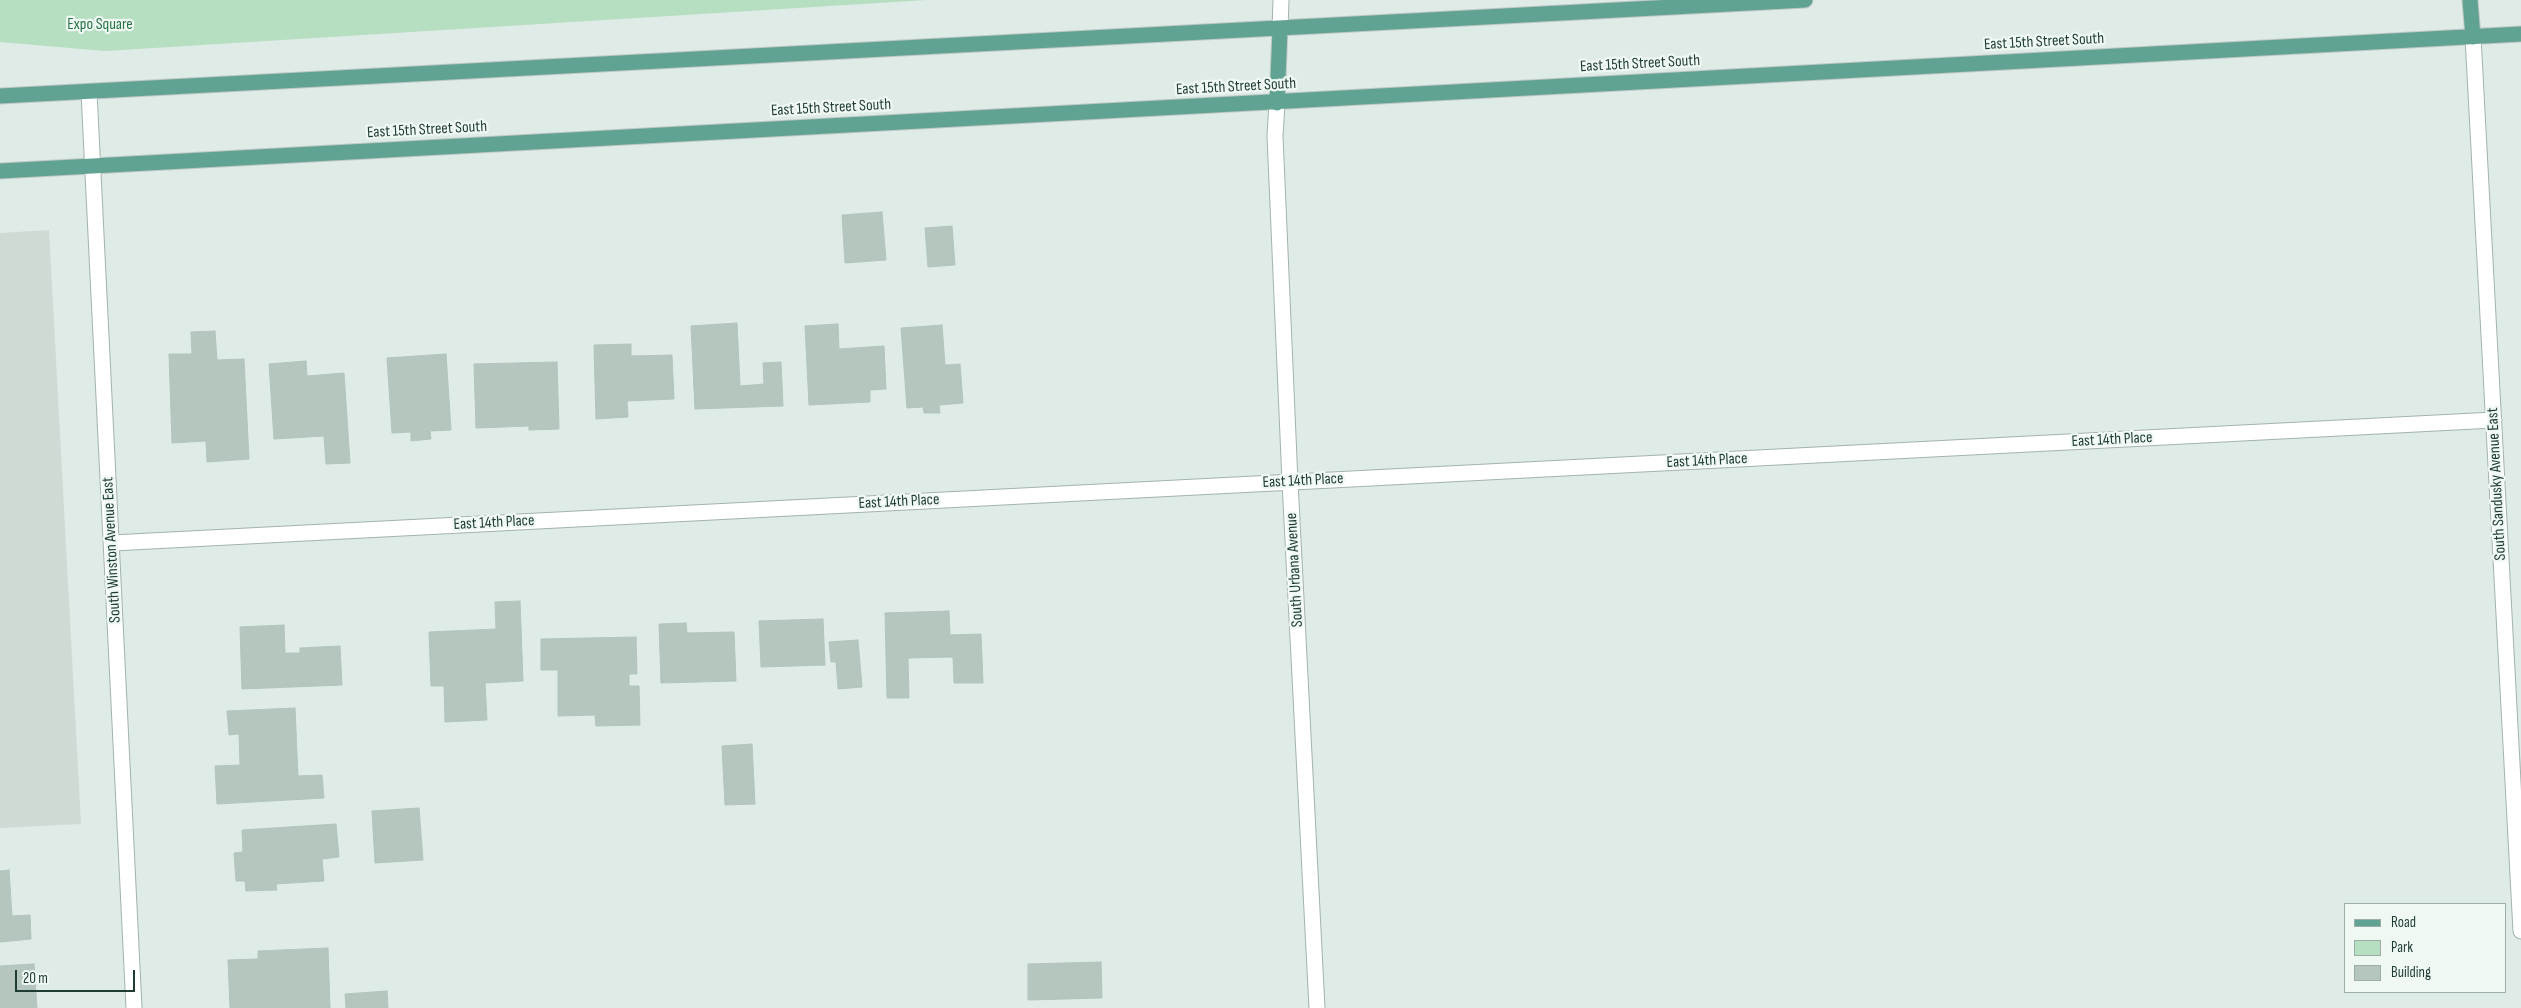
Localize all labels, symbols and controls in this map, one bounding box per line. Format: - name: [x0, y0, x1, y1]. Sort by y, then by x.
- park label: Expo Square: [67, 15, 133, 35]
- street label: East 15th Street South: [1983, 29, 2105, 55]
- street label: East 15th Street South: [1579, 51, 1701, 77]
- street label: East 15th Street South: [1175, 74, 1297, 100]
- street label: East 15th Street South: [770, 95, 892, 121]
- street label: East 15th Street South: [366, 117, 488, 143]
- street label: South Sandusky Avenue East: [2483, 407, 2511, 561]
- street label: East 14th Place: [2071, 428, 2153, 452]
- street label: East 14th Place: [1666, 449, 1748, 473]
- street label: East 14th Place: [1262, 469, 1344, 493]
- street label: South Winston Avenue East: [99, 477, 125, 623]
- street label: East 14th Place: [858, 490, 940, 514]
- street label: East 14th Place: [453, 511, 535, 535]
- street label: South Urbana Avenue: [1282, 512, 1308, 628]
- legend: [2344, 903, 2506, 993]
- text: Road: [2391, 913, 2416, 932]
- text: Park: [2391, 938, 2413, 957]
- scale bar: [18, 960, 138, 992]
- text: Building: [2391, 963, 2431, 982]
- text: 20 m: [23, 969, 48, 988]

